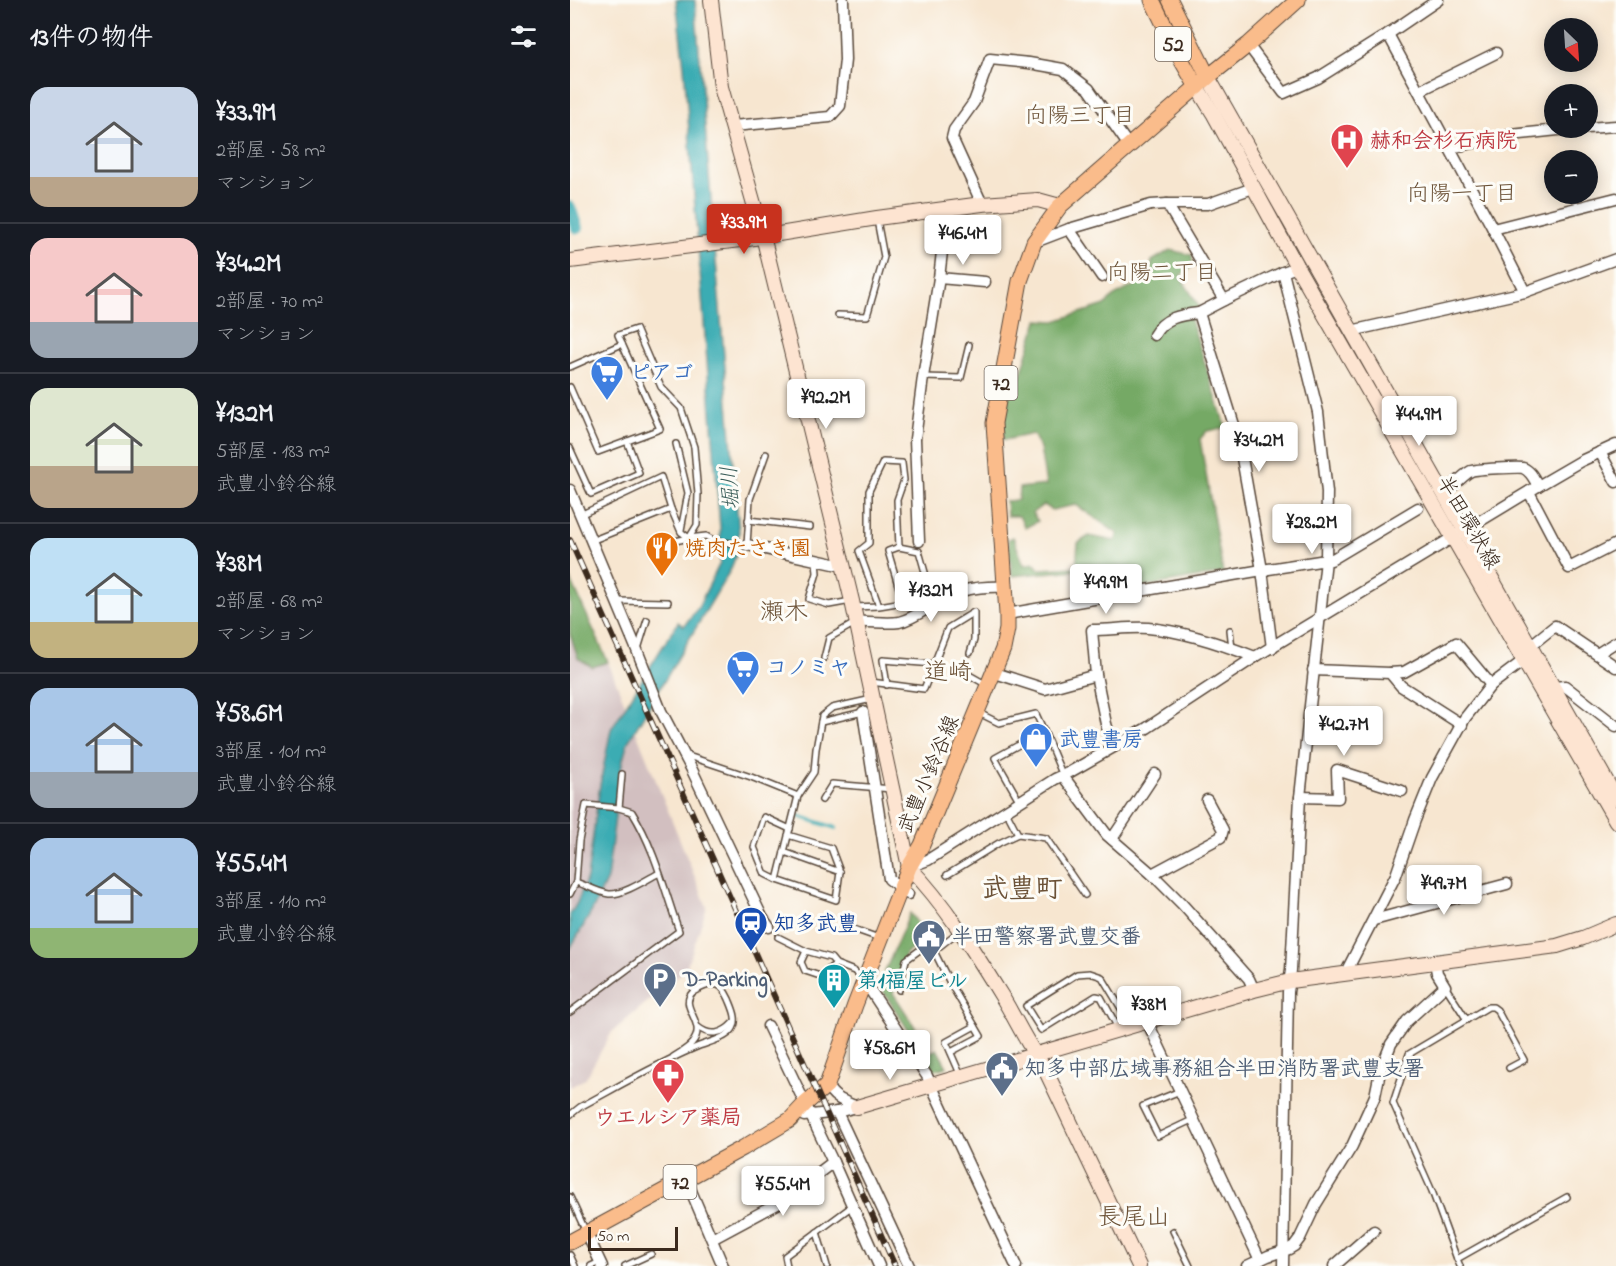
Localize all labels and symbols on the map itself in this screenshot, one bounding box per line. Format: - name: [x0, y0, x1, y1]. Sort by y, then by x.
- north arrow: [1544, 18, 1598, 72]
- road number: 52: [1155, 27, 1191, 61]
- district label: 向陽三丁目: [1025, 101, 1135, 133]
- hospital icon: 赫和会杉石病院: [1329, 122, 1365, 169]
- place label: 赫和会杉石病院: [1370, 127, 1517, 157]
- district label: 向陽一丁目: [1407, 179, 1517, 211]
- pin: ¥33.9M: [695, 204, 793, 255]
- pin: ¥46.4M: [914, 215, 1012, 266]
- district label: 向陽二丁目: [1107, 258, 1217, 290]
- supermarket icon: ピアゴ: [589, 354, 625, 401]
- place label: ピアゴ: [630, 359, 693, 389]
- road number: 72: [984, 366, 1018, 400]
- pin: ¥92.2M: [777, 379, 875, 430]
- pin: ¥44.9M: [1370, 396, 1468, 447]
- pin: ¥34.2M: [1210, 422, 1308, 473]
- water label: 堀川: [714, 465, 749, 511]
- street label: 半田環状線: [1428, 470, 1507, 576]
- pin: ¥28.2M: [1263, 504, 1361, 555]
- restaurant icon: 焼肉たさき園: [644, 530, 680, 577]
- place label: 焼肉たさき園: [685, 535, 811, 565]
- pin: ¥49.9M: [1057, 564, 1155, 615]
- pin: ¥132M: [889, 572, 973, 623]
- district label: 瀬木: [760, 596, 808, 631]
- supermarket icon: コノミヤ: [725, 649, 761, 696]
- place label: コノミヤ: [766, 654, 850, 684]
- district label: 道崎: [924, 656, 972, 691]
- pin: ¥42.7M: [1295, 706, 1393, 757]
- street label: 武豊小鈴谷線: [891, 711, 968, 839]
- shop icon: 武豊書房: [1018, 721, 1054, 768]
- place label: 武豊書房: [1059, 726, 1143, 756]
- pin: ¥49.7M: [1395, 865, 1493, 916]
- district label: 武豊町: [982, 871, 1063, 910]
- station icon: 知多武豊: [733, 905, 769, 952]
- place label: 知多武豊: [774, 910, 858, 940]
- public building icon: 半田警察署武豊交番: [911, 918, 947, 965]
- place label: 半田警察署武豊交番: [952, 923, 1141, 953]
- parking icon: D-Parking: [642, 961, 678, 1008]
- building icon: 第1福屋ビル: [816, 962, 852, 1009]
- place label: D-Parking: [682, 966, 768, 998]
- place label: 第1福屋ビル: [857, 967, 968, 997]
- pin: ¥38M: [1113, 986, 1185, 1037]
- pin: ¥58.6M: [841, 1030, 939, 1081]
- public building icon: 知多中部広域事務組合半田消防署武豊支署: [984, 1050, 1020, 1097]
- place label: 知多中部広域事務組合半田消防署武豊支署: [1025, 1055, 1424, 1085]
- pharmacy icon: ウエルシア薬局: [650, 1057, 686, 1104]
- place label: ウエルシア薬局: [594, 1104, 742, 1134]
- road number: 72: [664, 1165, 696, 1199]
- pin: ¥55.4M: [734, 1166, 832, 1217]
- district label: 長尾山: [1098, 1201, 1170, 1236]
- scale bar: [588, 1224, 678, 1252]

